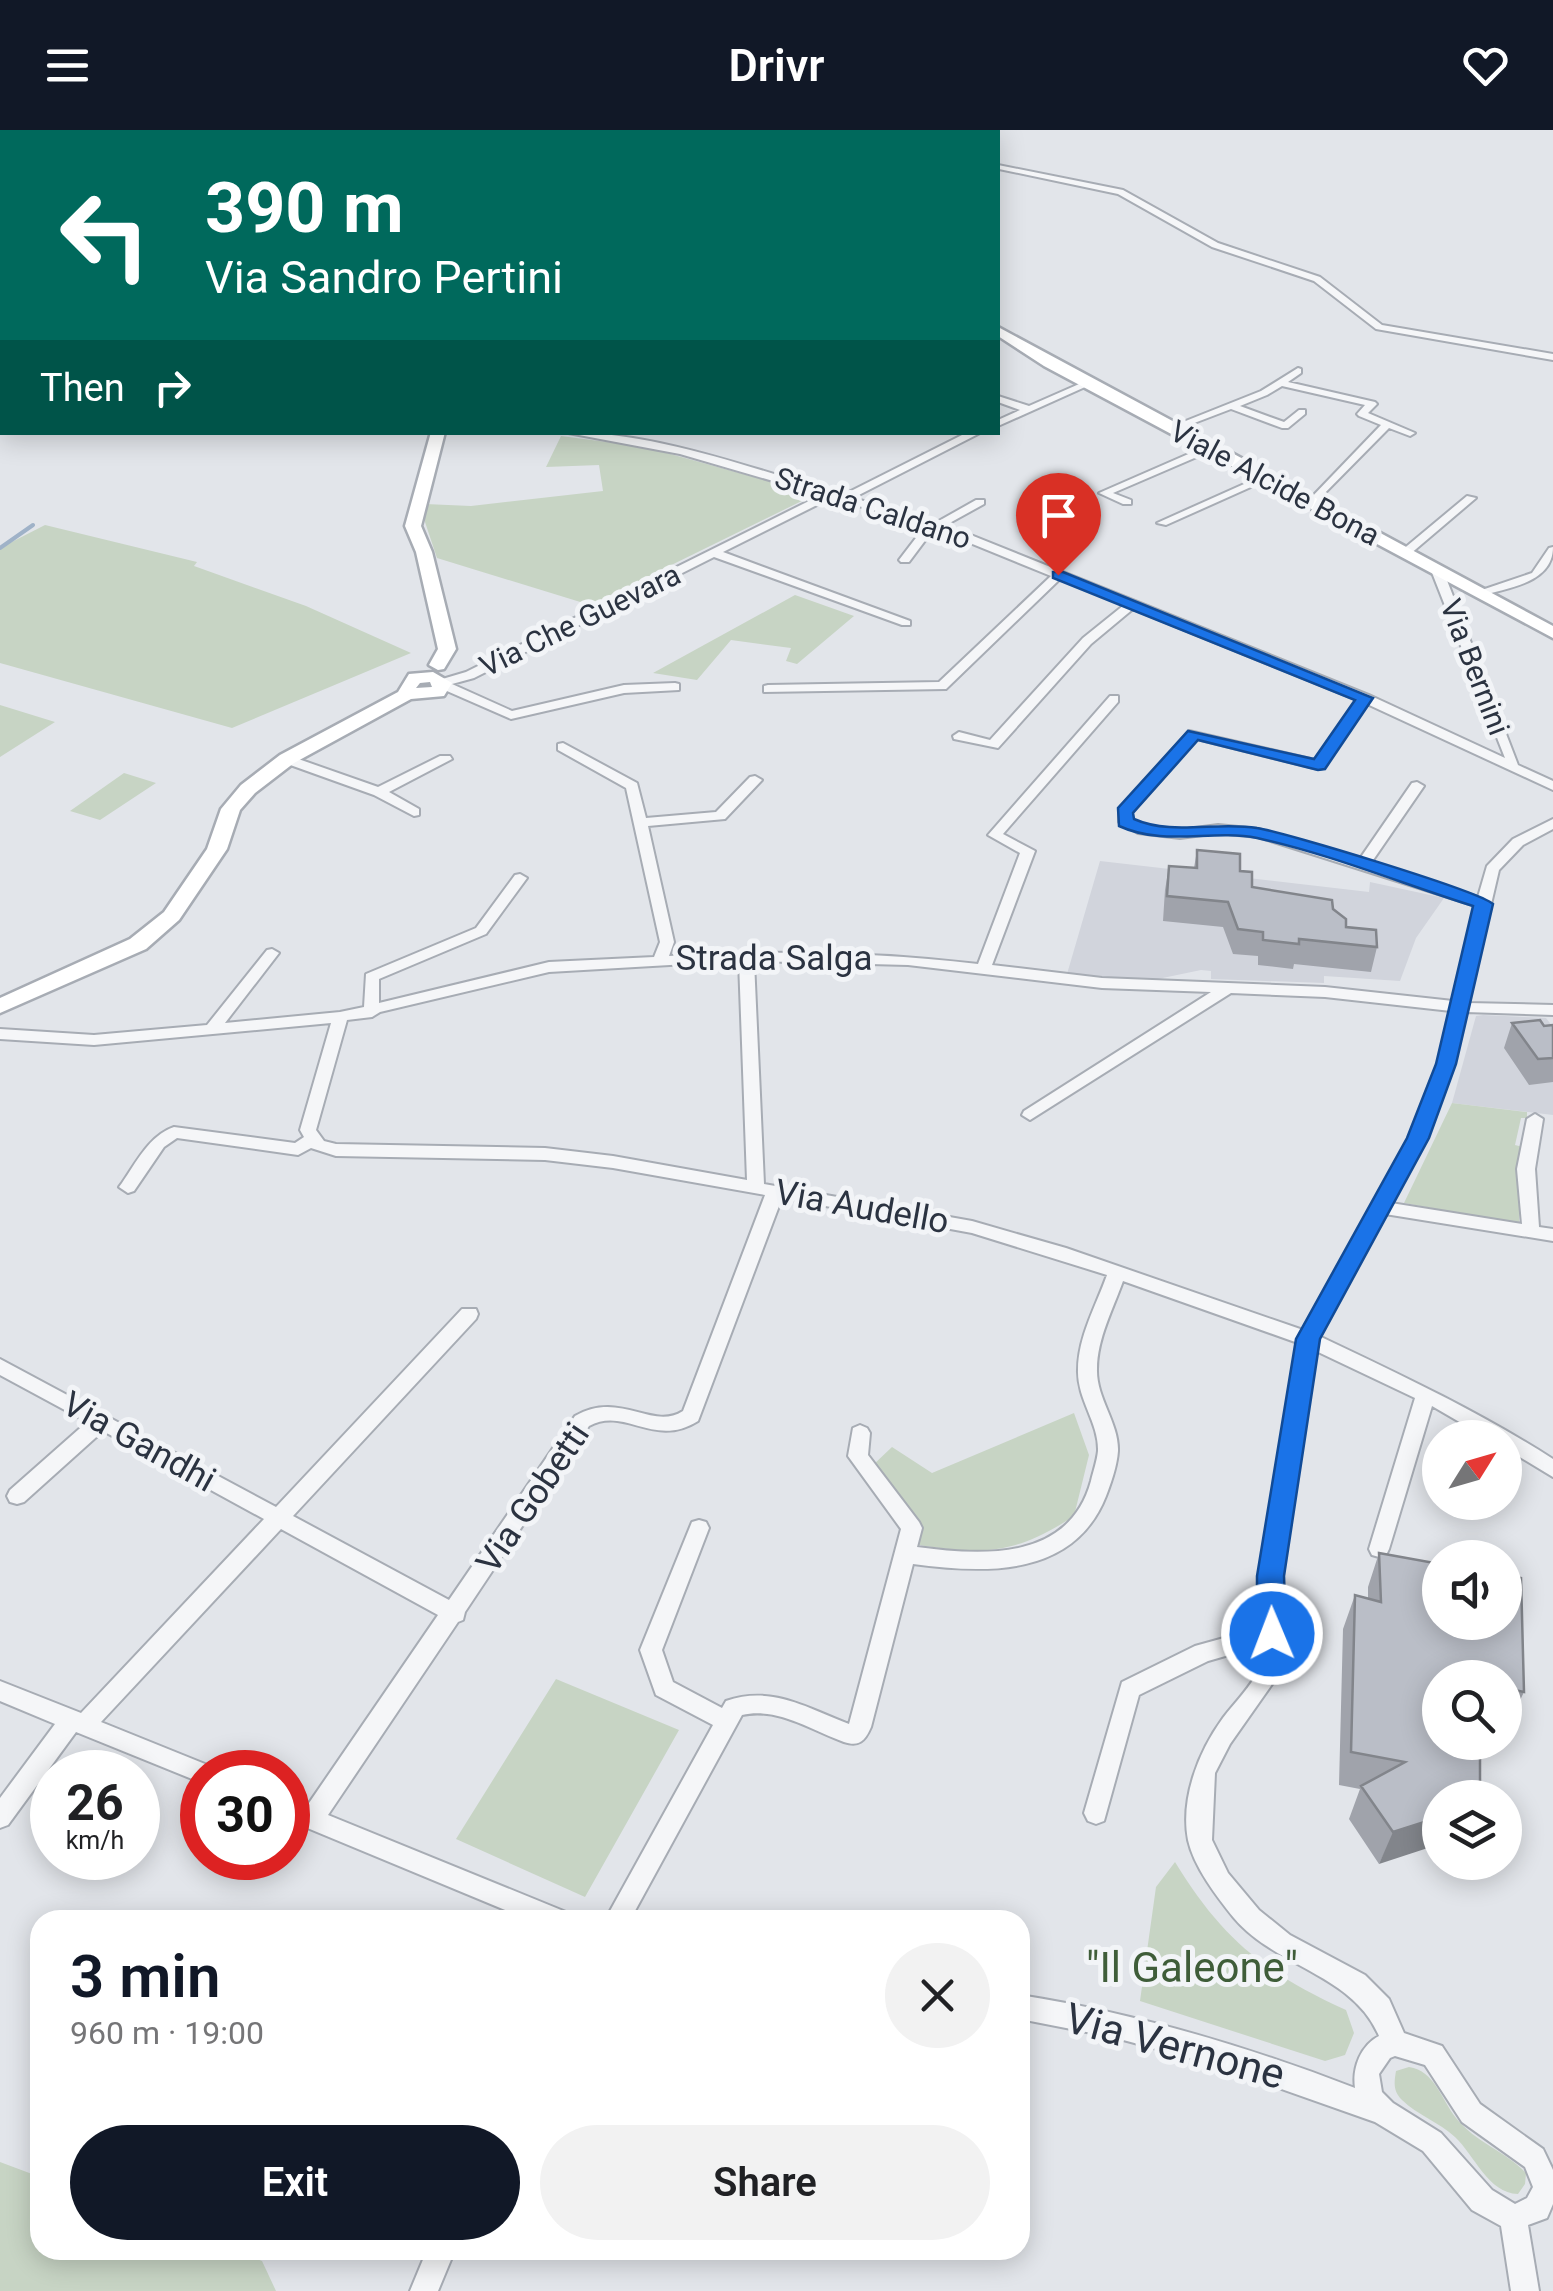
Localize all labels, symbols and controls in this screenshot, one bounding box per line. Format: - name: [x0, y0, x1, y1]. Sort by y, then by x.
- icon: menu: [40, 38, 95, 93]
- icon: heart: [1458, 38, 1513, 93]
- text: Drivr: [729, 39, 824, 92]
- text: 390 m: [205, 167, 404, 249]
- icon: left: [40, 170, 170, 300]
- text: Via Sandro Pertini: [205, 251, 563, 304]
- icon: right: [145, 360, 200, 415]
- text: Then: [40, 366, 125, 410]
- street label: Viale Alcide Bona: [1164, 413, 1386, 553]
- street label: Strada Caldano: [770, 460, 976, 556]
- pin: [1016, 473, 1101, 576]
- icon: arrive: [1031, 488, 1086, 543]
- street label: Via Che Guevara: [474, 556, 686, 684]
- street label: Via Bernini: [1433, 594, 1517, 740]
- street label: Strada Salga: [676, 938, 872, 979]
- street label: Via Audello: [772, 1172, 952, 1242]
- street label: Via Gandhi: [55, 1383, 223, 1501]
- street label: Via Gobetti: [468, 1415, 598, 1581]
- north arrow: [1422, 1420, 1522, 1520]
- map controls: [1422, 1420, 1522, 1880]
- button: sound: [1422, 1540, 1522, 1640]
- position arrow: [1220, 1582, 1324, 1686]
- button: search: [1422, 1660, 1522, 1760]
- speed limit sign: 30: [180, 1750, 310, 1880]
- text: 26: [66, 1774, 124, 1832]
- button: layers: [1422, 1780, 1522, 1880]
- text: km/h: [66, 1826, 124, 1855]
- text: 3 min: [70, 1941, 220, 2012]
- button: close: [885, 1943, 990, 2048]
- park label: "Il Galeone": [1086, 1943, 1298, 1992]
- street label: Via Vernone: [1060, 1993, 1290, 2099]
- text: 960 m · 19:00: [70, 2014, 264, 2052]
- button: Exit: [70, 2125, 520, 2240]
- button: Share: [540, 2125, 990, 2240]

